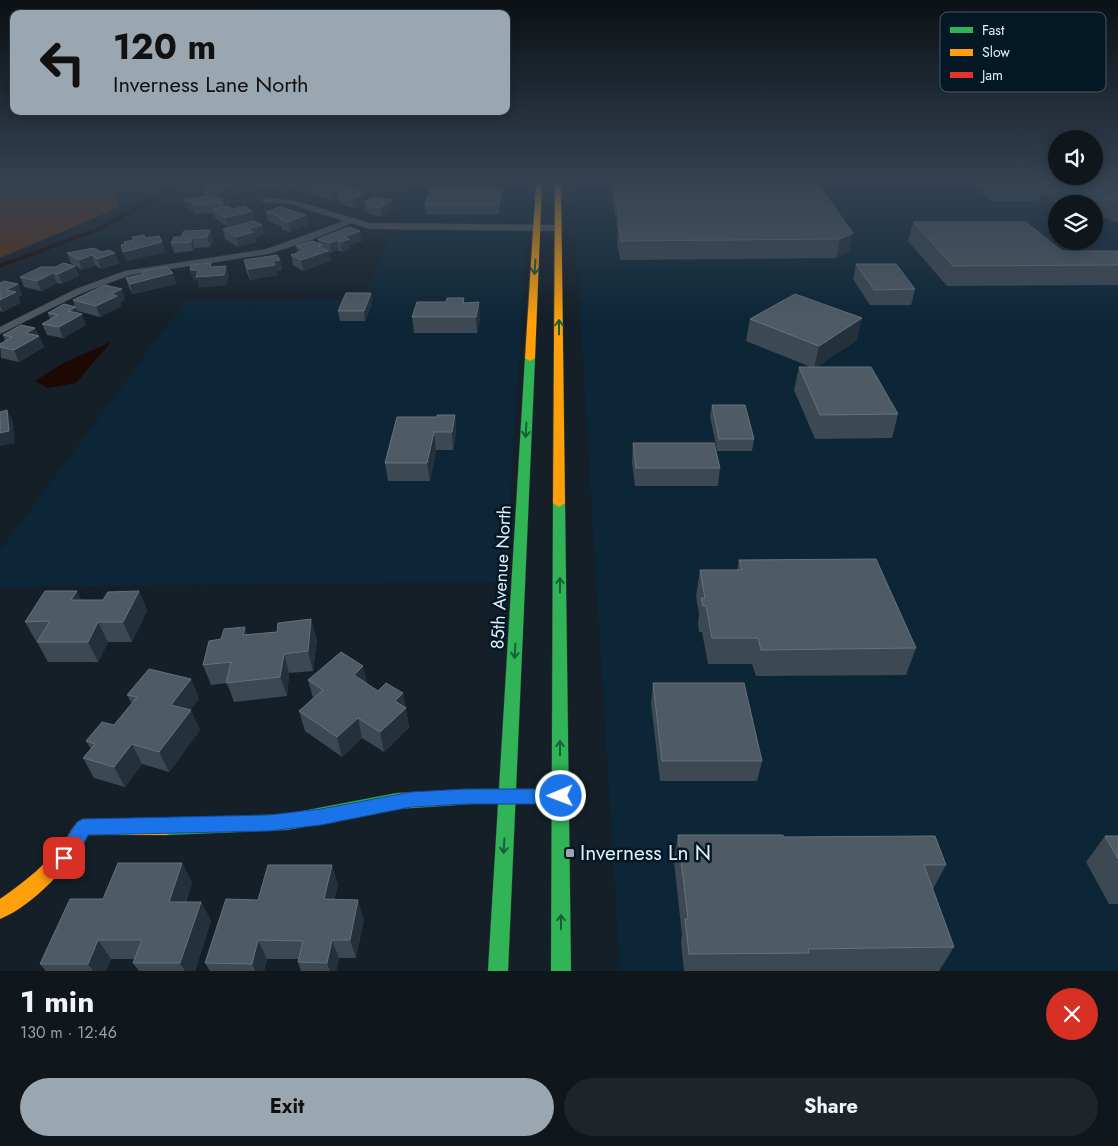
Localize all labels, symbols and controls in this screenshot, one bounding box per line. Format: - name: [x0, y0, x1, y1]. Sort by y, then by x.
- legend: [940, 12, 1106, 92]
- text: Fast: [982, 20, 1005, 40]
- text: 120 m: [113, 22, 216, 72]
- icon: left: [30, 30, 95, 95]
- text: Slow: [982, 42, 1010, 62]
- text: Jam: [980, 65, 1003, 85]
- text: Inverness Lane North: [113, 68, 309, 100]
- map controls: [1048, 130, 1103, 250]
- button: sound: [1048, 130, 1103, 185]
- button: layers: [1048, 195, 1103, 250]
- one-way arrow: [530, 258, 539, 274]
- one-way arrow: [554, 319, 564, 336]
- one-way arrow: [521, 422, 530, 438]
- street label: 85th Avenue North: [484, 504, 518, 650]
- one-way arrow: [555, 577, 565, 594]
- one-way arrow: [510, 643, 519, 659]
- one-way arrow: [556, 740, 565, 756]
- position arrow: [534, 769, 586, 821]
- pin: [43, 837, 85, 879]
- one-way arrow: [500, 838, 509, 854]
- place label: Inverness Ln N: [580, 838, 711, 868]
- icon: arrive: [50, 844, 78, 872]
- marker: Inverness Ln N: [564, 847, 576, 859]
- one-way arrow: [556, 915, 566, 931]
- text: 1 min: [20, 980, 94, 1023]
- button: close: [1046, 988, 1098, 1040]
- text: 130 m · 12:46: [20, 1021, 117, 1044]
- button: Exit: [20, 1078, 554, 1136]
- button: Share: [564, 1078, 1098, 1136]

